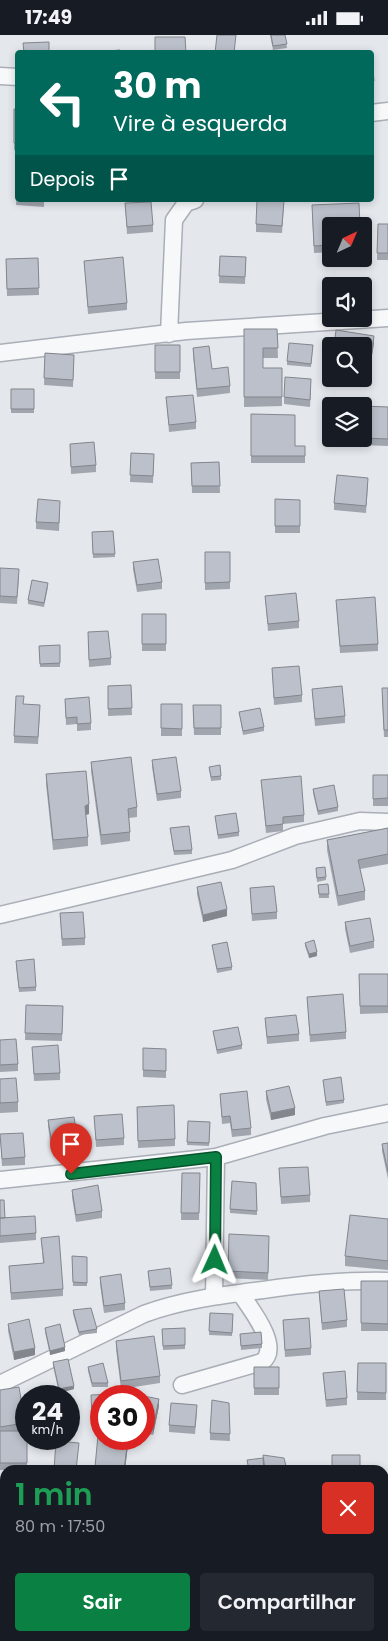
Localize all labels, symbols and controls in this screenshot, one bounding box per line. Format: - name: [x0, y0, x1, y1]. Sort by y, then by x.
- text: 17:49: [25, 4, 72, 31]
- text: 30 m: [113, 61, 201, 110]
- icon: left: [30, 70, 95, 135]
- text: Vire à esquerda: [113, 108, 287, 139]
- icon: arrive: [105, 165, 133, 193]
- text: Depois: [30, 166, 95, 193]
- north arrow: [322, 217, 372, 267]
- map controls: [322, 217, 372, 447]
- button: sound: [322, 277, 372, 327]
- button: search: [322, 337, 372, 387]
- button: layers: [322, 397, 372, 447]
- pin: [50, 1123, 92, 1174]
- icon: arrive: [57, 1130, 85, 1158]
- position arrow: [188, 1233, 240, 1285]
- speed limit sign: 30: [90, 1385, 155, 1450]
- text: 24: [32, 1394, 63, 1429]
- text: km/h: [32, 1421, 63, 1438]
- text: 1 min: [15, 1473, 93, 1516]
- button: close: [322, 1482, 374, 1534]
- text: 80 m · 17:50: [15, 1515, 105, 1538]
- button: Sair: [15, 1573, 190, 1631]
- button: Compartilhar: [200, 1573, 374, 1631]

